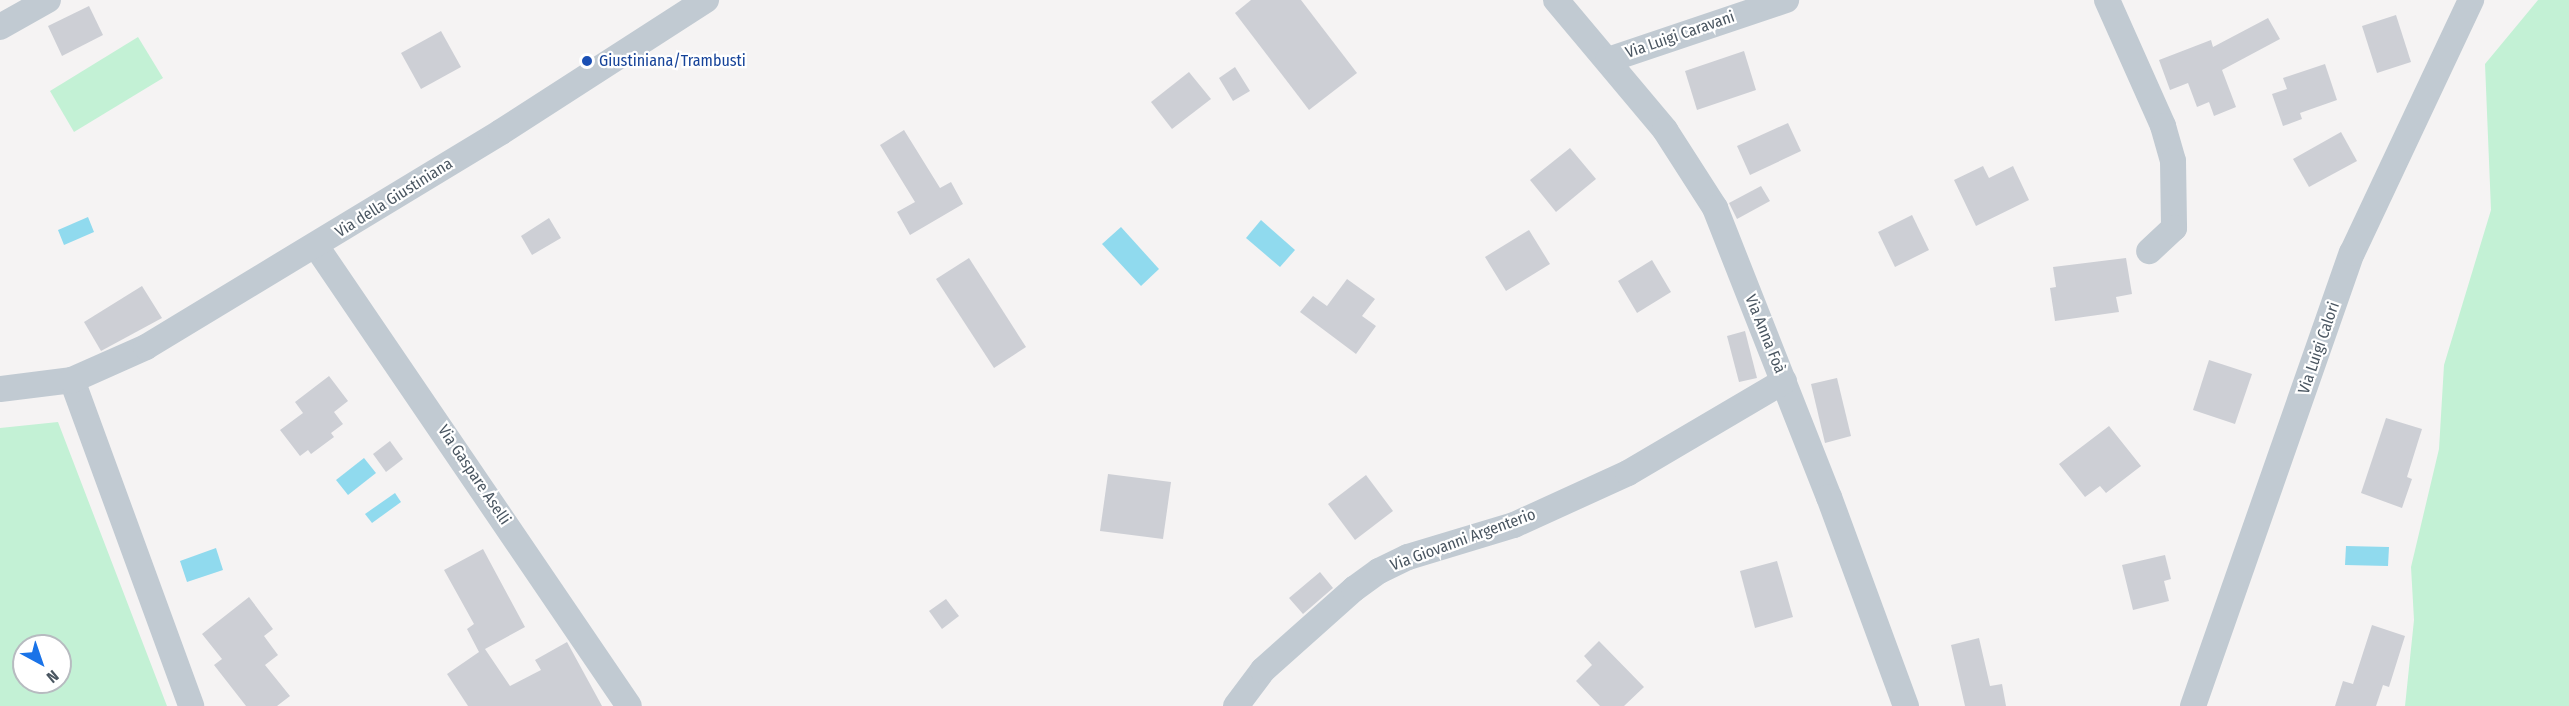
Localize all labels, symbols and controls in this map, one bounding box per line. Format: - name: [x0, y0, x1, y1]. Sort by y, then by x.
- street label: Via Luigi Caravani: [1623, 7, 1737, 63]
- place label: Giustiniana/Trambusti: [599, 51, 746, 71]
- marker: Giustiniana/Trambusti: [580, 54, 594, 68]
- street label: Via della Giustiniana: [332, 154, 456, 242]
- street label: Via Anna Foà: [1741, 292, 1789, 376]
- street label: Via Luigi Calori: [2294, 299, 2344, 397]
- street label: Via Gaspare Aselli: [434, 421, 514, 529]
- street label: Via Giovanni Argenterio: [1388, 505, 1538, 575]
- north arrow: [12, 634, 72, 694]
- text: N: [43, 666, 62, 687]

